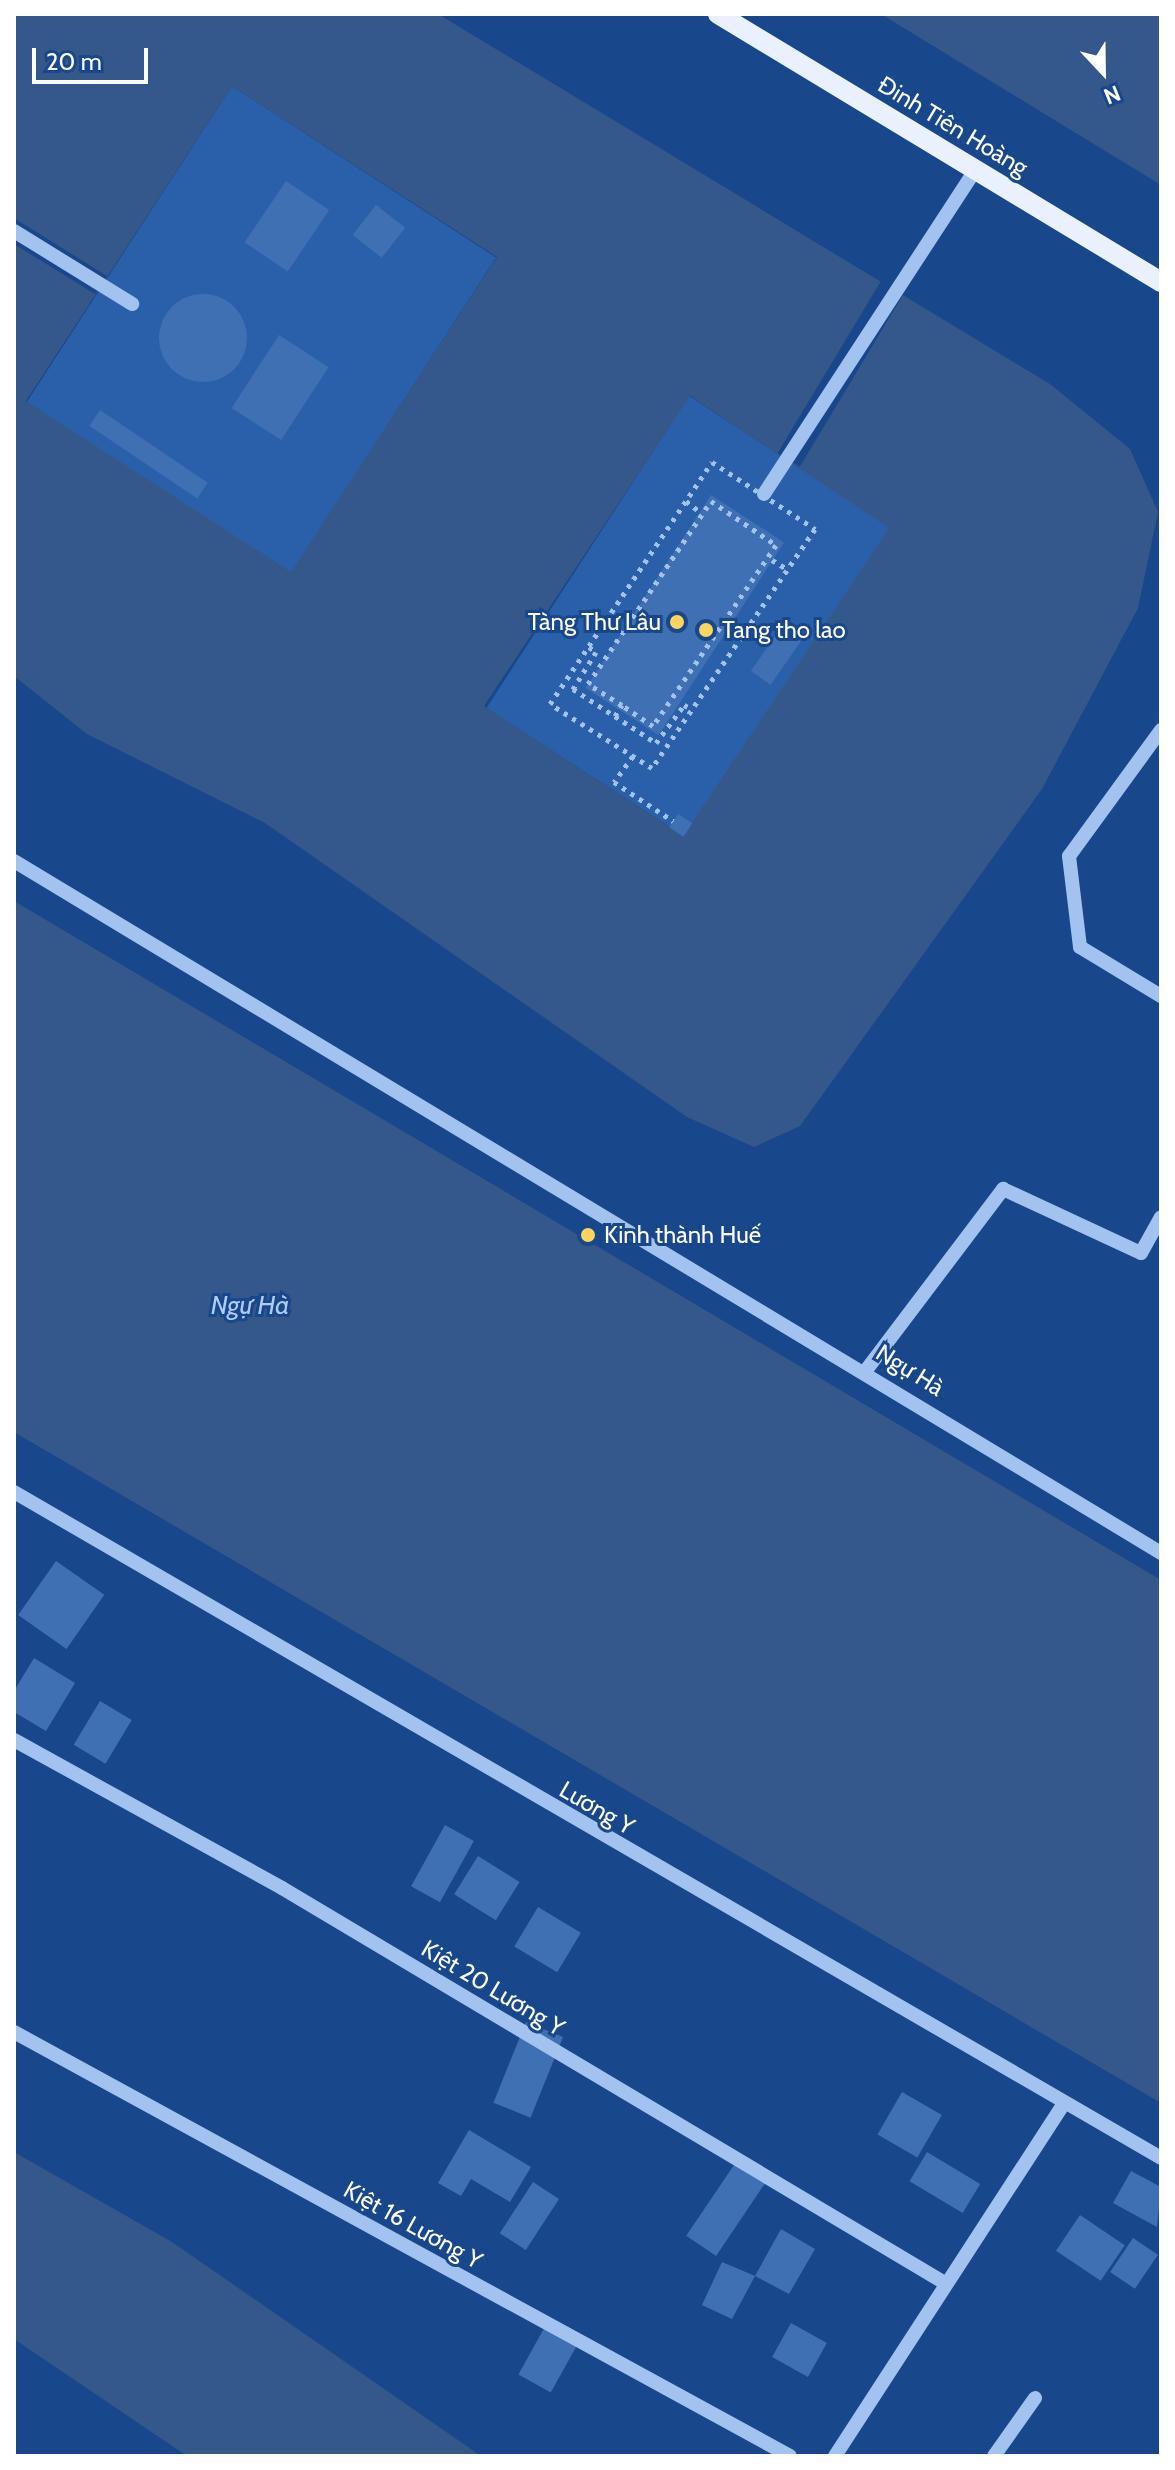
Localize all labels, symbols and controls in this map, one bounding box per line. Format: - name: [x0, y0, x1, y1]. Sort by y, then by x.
- scale bar: [36, 32, 152, 82]
- north arrow: [1063, 32, 1143, 112]
- text: 20 m: [46, 47, 102, 76]
- street label: Đinh Tiên Hoàng: [873, 70, 1033, 182]
- text: N: [1100, 79, 1124, 110]
- place label: Tàng Thư Lâu: [528, 608, 661, 636]
- marker: Tàng Thư Lâu: [668, 613, 686, 631]
- place label: Tang tho lao: [722, 616, 846, 644]
- marker: Tang tho lao: [697, 621, 715, 639]
- place label: Kinh thành Huế: [604, 1221, 761, 1249]
- marker: Kinh thành Huế: [579, 1226, 597, 1244]
- water label: Ngự Hà: [211, 1290, 289, 1322]
- street label: Ngự Hà: [871, 1338, 949, 1402]
- street label: Lương Y: [554, 1775, 640, 1841]
- street label: Kiệt 20 Lương Y: [416, 1934, 570, 2042]
- street label: Kiệt 16 Lương Y: [339, 2175, 487, 2275]

